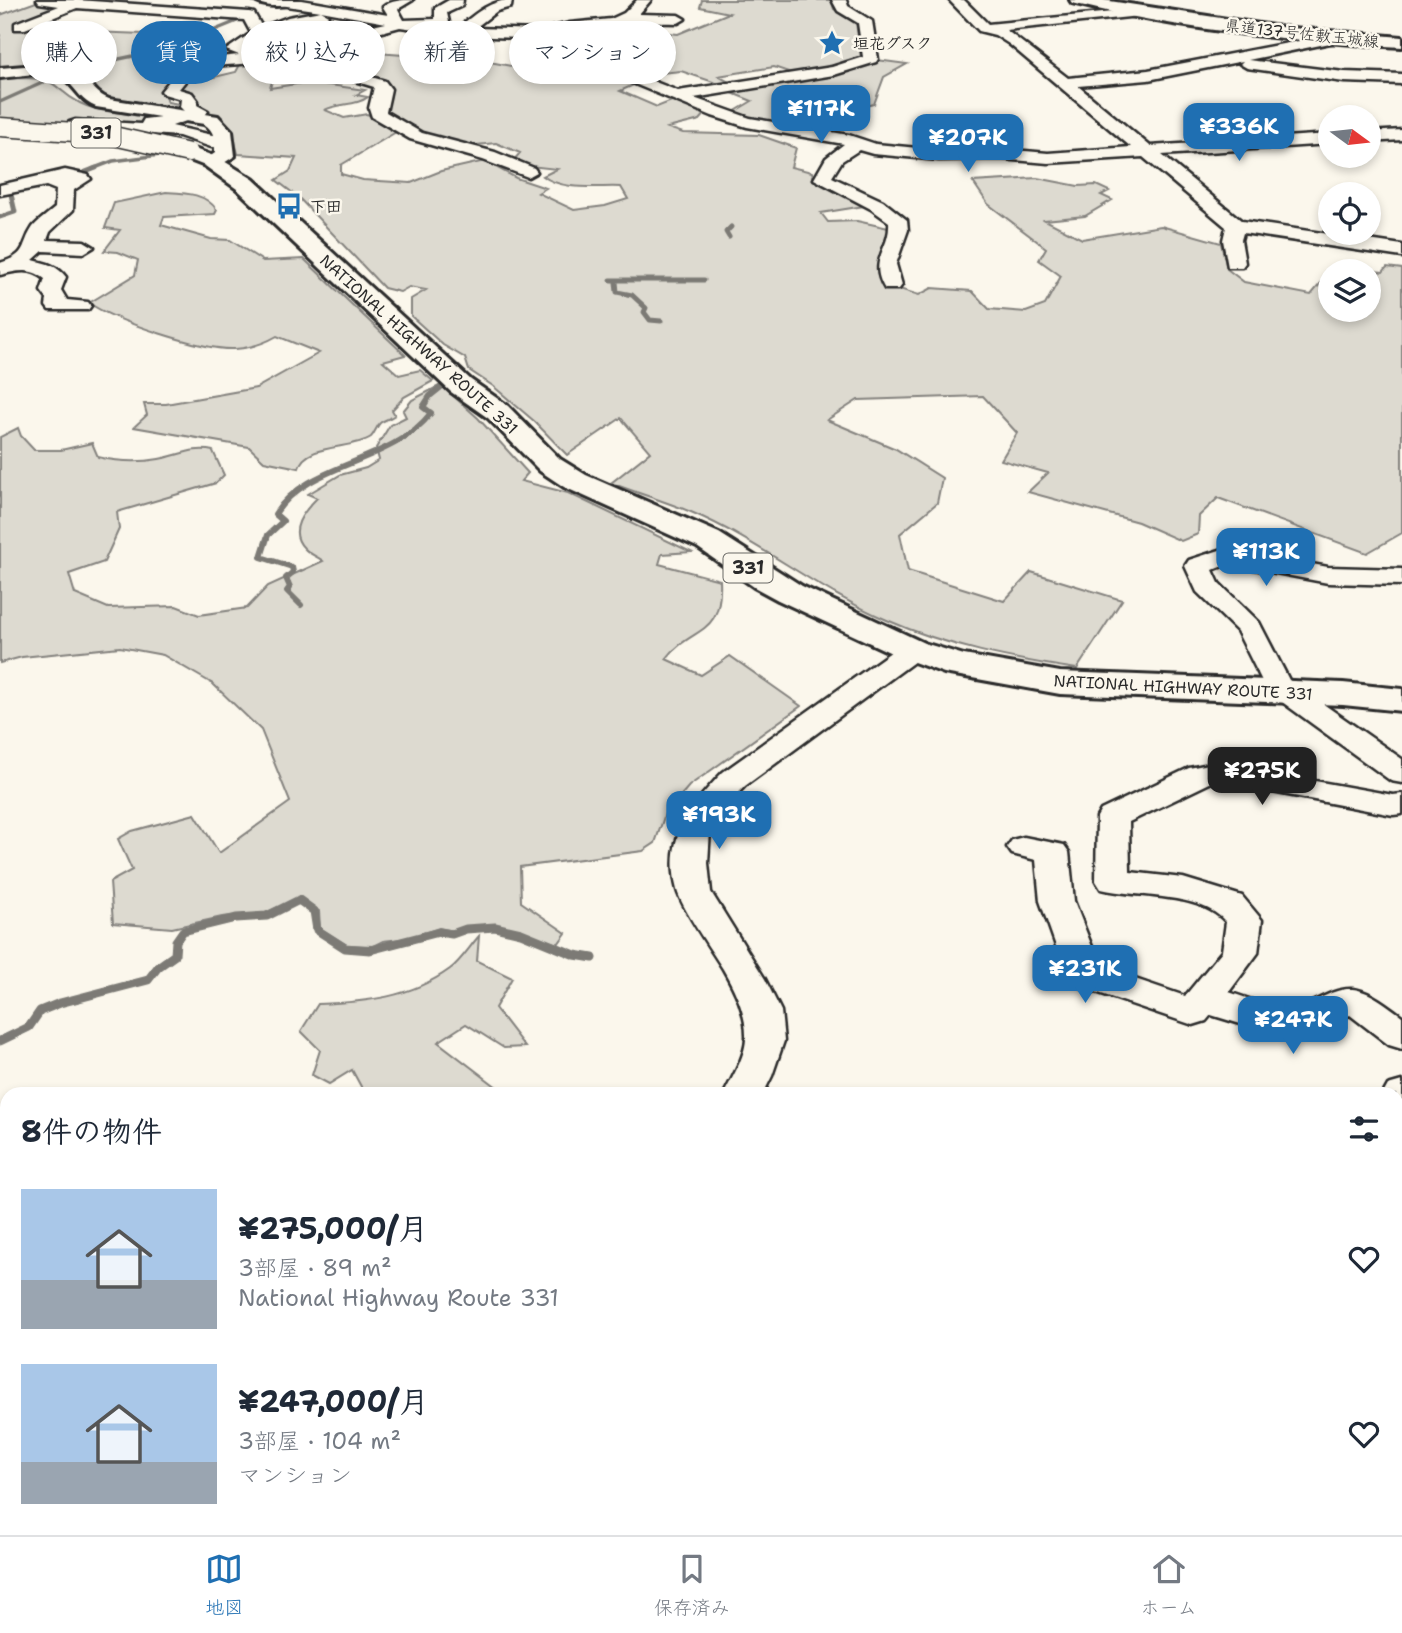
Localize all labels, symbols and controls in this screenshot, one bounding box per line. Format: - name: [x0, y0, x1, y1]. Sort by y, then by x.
- street label: 県道137号佐敷玉城線: [1224, 15, 1380, 52]
- chip: 購入: [21, 21, 117, 84]
- chip: 賃貸: [131, 21, 227, 84]
- chip: 絞り込み: [241, 21, 385, 84]
- chip: 新着: [399, 21, 495, 84]
- chip: マンション: [509, 21, 676, 84]
- place icon: 垣花グスク: [817, 28, 847, 58]
- place label: 垣花グスク: [853, 33, 932, 54]
- pin: ¥117K: [772, 86, 870, 145]
- text: ¥117K: [787, 93, 855, 123]
- pin: ¥336K: [1190, 104, 1288, 163]
- north arrow: [1318, 105, 1381, 168]
- map controls: [1318, 105, 1381, 322]
- text: ¥336K: [1199, 111, 1279, 141]
- pin: ¥207K: [919, 114, 1017, 174]
- road number: 331: [72, 118, 120, 148]
- text: ¥207K: [928, 122, 1008, 152]
- button: locate: [1318, 182, 1381, 245]
- bus stop icon: 下田: [274, 191, 304, 221]
- place label: 下田: [310, 196, 342, 217]
- street label: NATIONAL HIGHWAY ROUTE 331: [315, 250, 522, 439]
- button: layers: [1318, 259, 1381, 322]
- pin: ¥113K: [1217, 528, 1315, 588]
- text: ¥113K: [1232, 536, 1300, 566]
- road number: 331: [724, 554, 772, 582]
- street label: NATIONAL HIGHWAY ROUTE 331: [1053, 670, 1313, 705]
- pin: ¥275K: [1213, 748, 1311, 807]
- text: ¥275K: [1224, 755, 1300, 785]
- pin: ¥193K: [670, 792, 768, 851]
- text: ¥193K: [682, 799, 756, 829]
- pin: ¥231K: [1036, 946, 1134, 1005]
- text: ¥231K: [1048, 953, 1122, 983]
- pin: ¥247K: [1244, 996, 1342, 1056]
- text: ¥247K: [1254, 1004, 1332, 1034]
- icon: filters: [1345, 1110, 1383, 1148]
- text: 8件の物件: [21, 1111, 162, 1152]
- text: ¥275,000/月: [238, 1208, 428, 1249]
- icon: home: [77, 1217, 161, 1301]
- icon: heart: [1345, 1240, 1383, 1278]
- text: 3部屋 · 89 m²: [238, 1253, 392, 1283]
- text: National Highway Route 331: [238, 1283, 559, 1313]
- text: ¥247,000/月: [238, 1381, 429, 1422]
- icon: home: [77, 1392, 161, 1476]
- icon: heart: [1345, 1415, 1383, 1453]
- text: 3部屋 · 104 m²: [238, 1426, 401, 1456]
- text: マンション: [238, 1460, 352, 1490]
- tab: 地図: [205, 1550, 243, 1620]
- tab: 保存済み: [654, 1550, 730, 1620]
- tab: ホーム: [1140, 1550, 1197, 1620]

